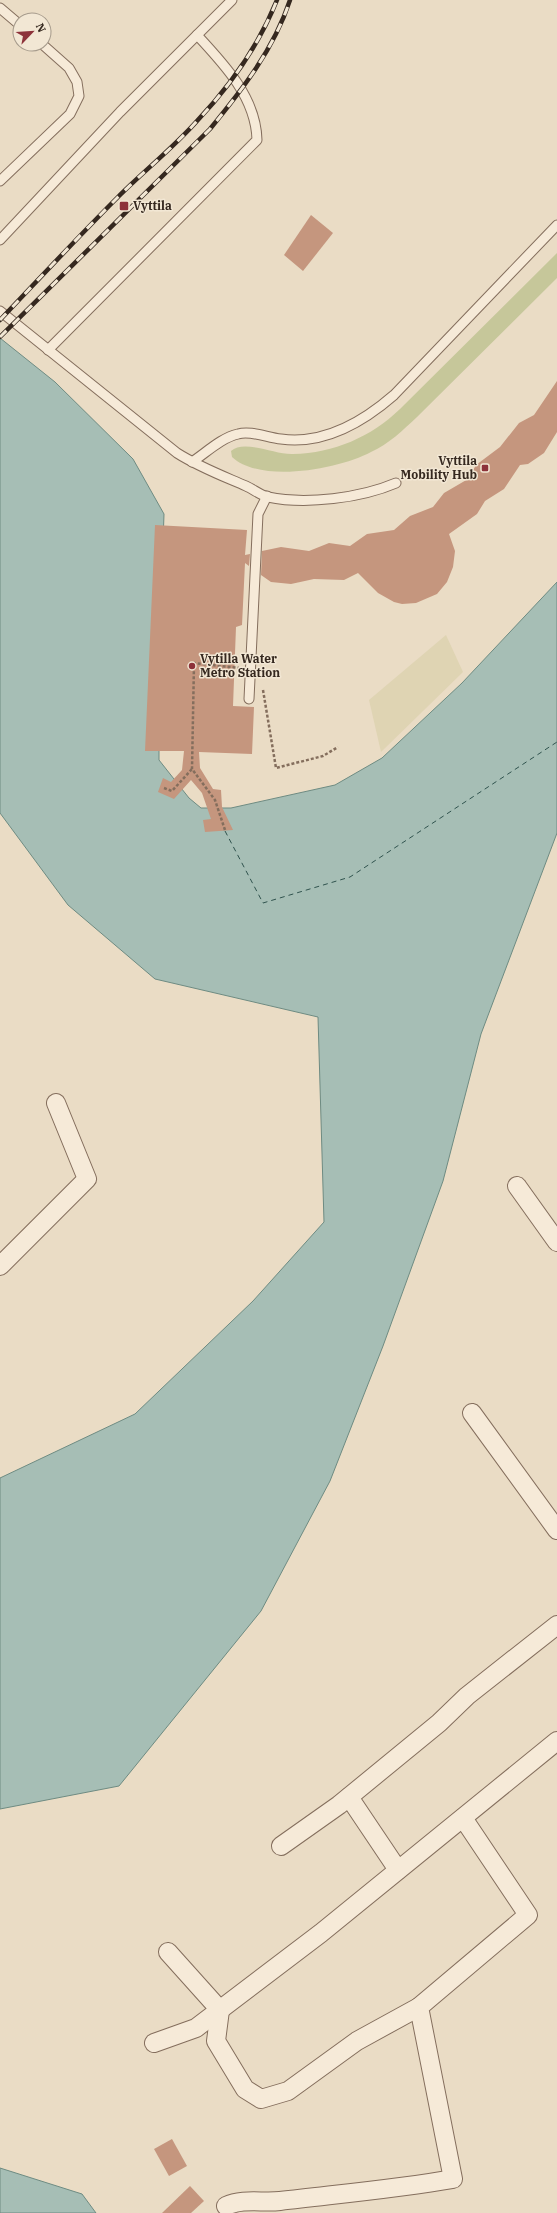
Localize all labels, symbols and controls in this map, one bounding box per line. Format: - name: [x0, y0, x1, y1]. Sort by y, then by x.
- north arrow: [12, 12, 52, 52]
- text: N: [33, 21, 49, 35]
- place label: Vyttila: [133, 198, 172, 213]
- marker: Vyttila: [118, 200, 130, 212]
- place label: Vyttila Mobility Hub: [401, 453, 477, 482]
- marker: Vyttila Mobility Hub: [480, 463, 490, 473]
- place label: Vytilla Water Metro Station: [200, 651, 280, 680]
- marker: Vytilla Water Metro Station: [187, 661, 197, 671]

